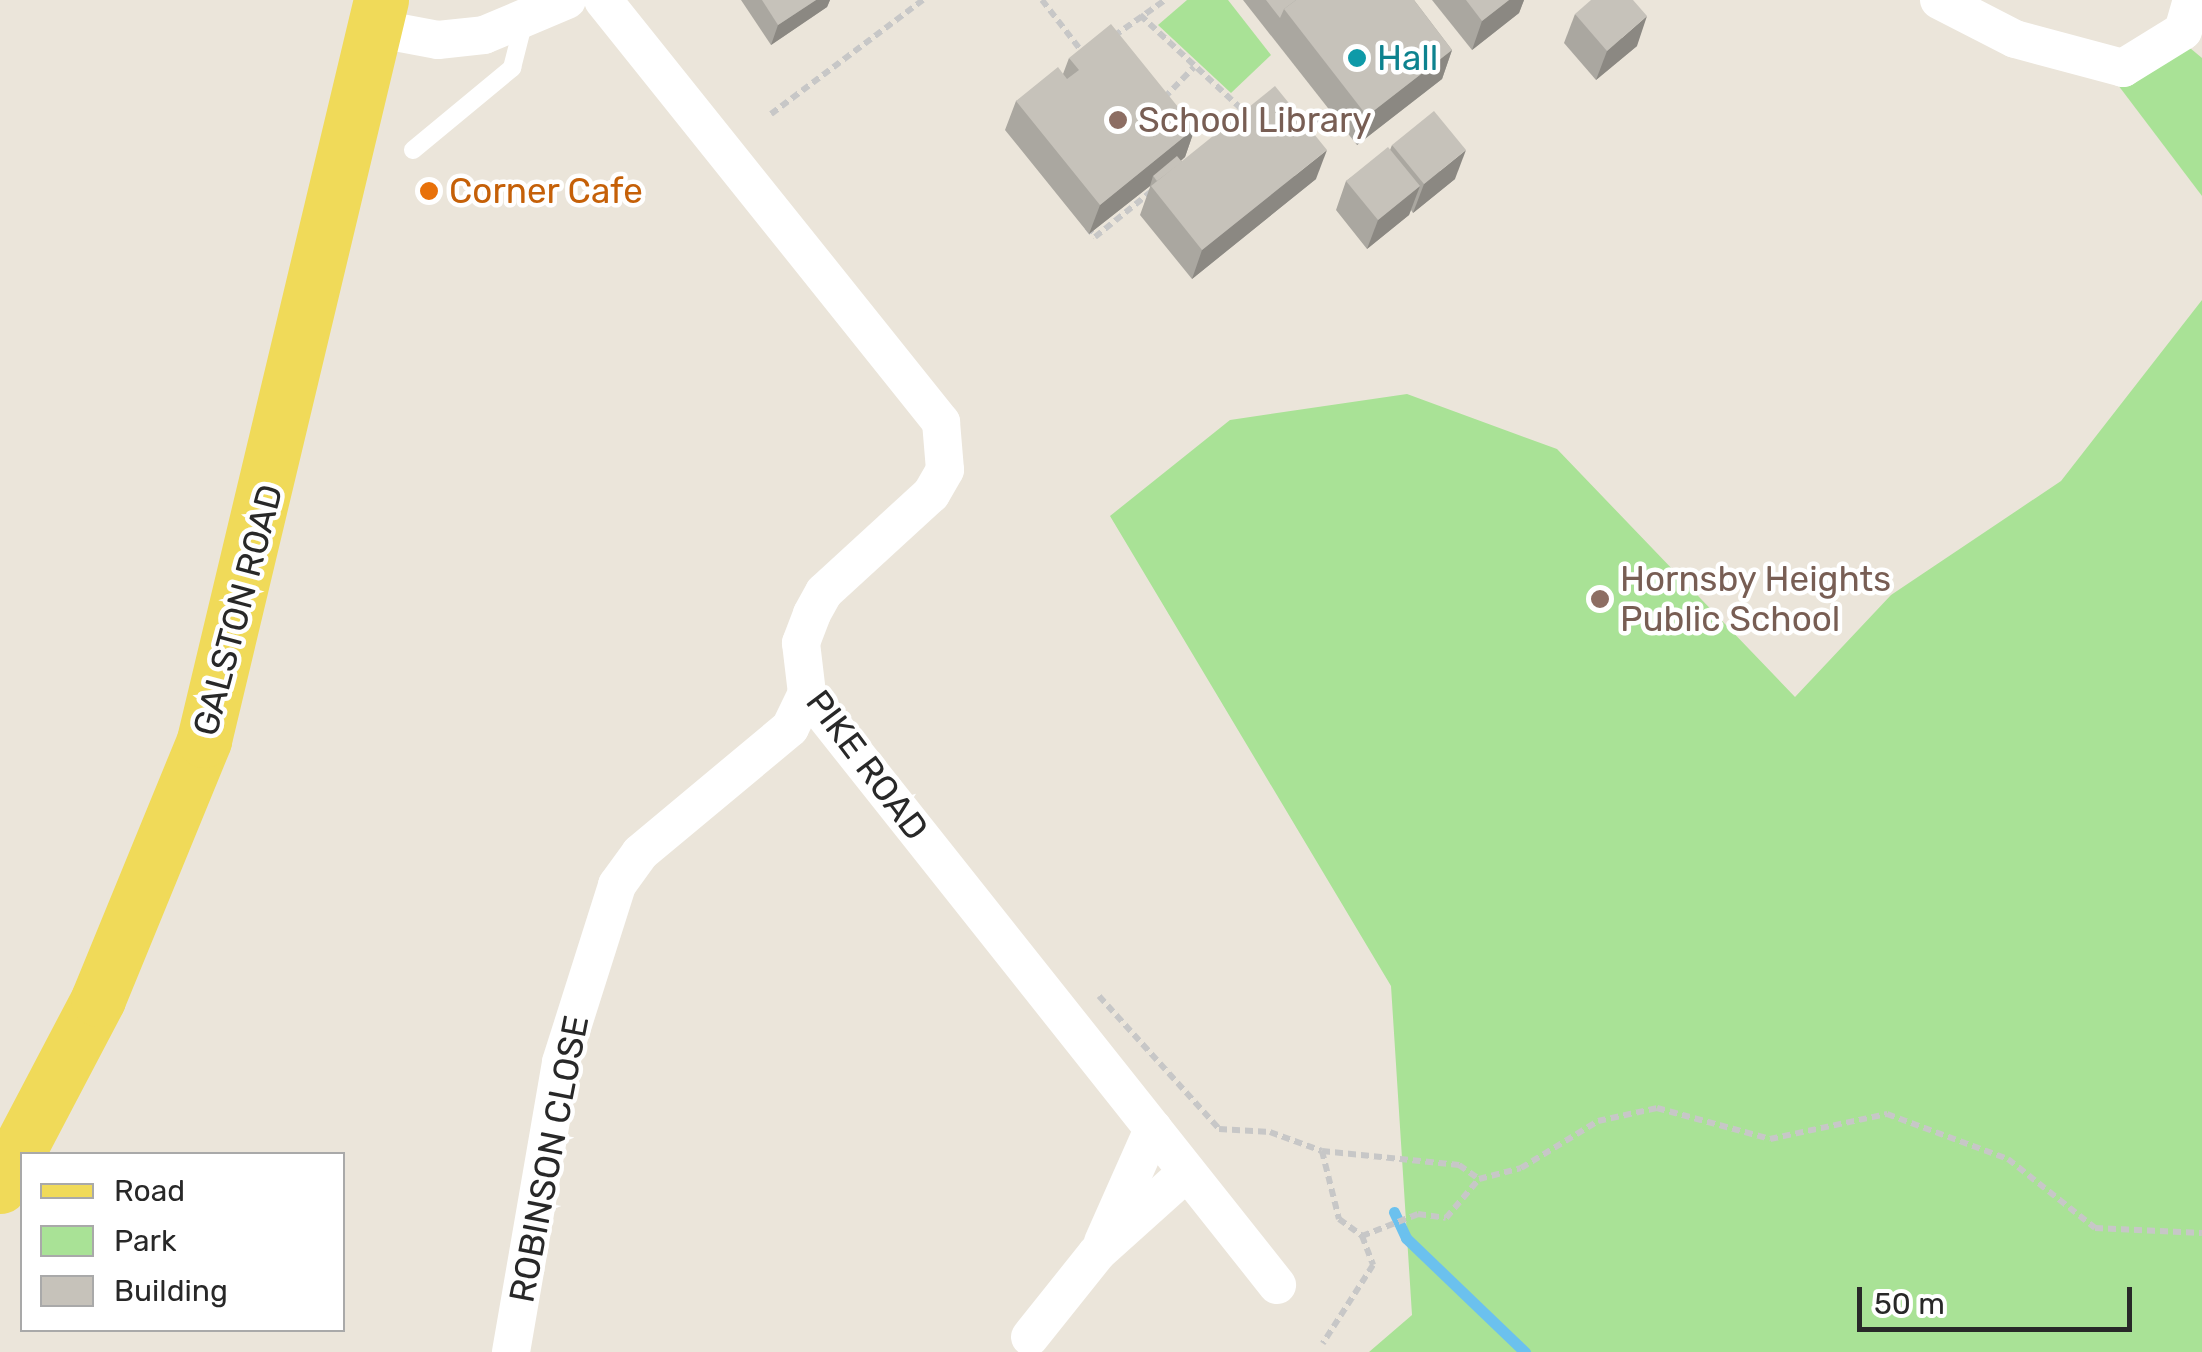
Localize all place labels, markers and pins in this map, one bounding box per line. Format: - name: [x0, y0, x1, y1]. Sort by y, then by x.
- place label: Hall: [1377, 37, 1438, 79]
- marker: Hall: [1346, 47, 1368, 69]
- place label: School Library: [1138, 99, 1372, 141]
- marker: School Library: [1107, 109, 1129, 131]
- place label: Corner Cafe: [449, 170, 644, 212]
- marker: Corner Cafe: [418, 180, 440, 202]
- place label: Hornsby Heights Public School: [1620, 558, 1892, 640]
- marker: Hornsby Heights Public School: [1589, 588, 1611, 610]

